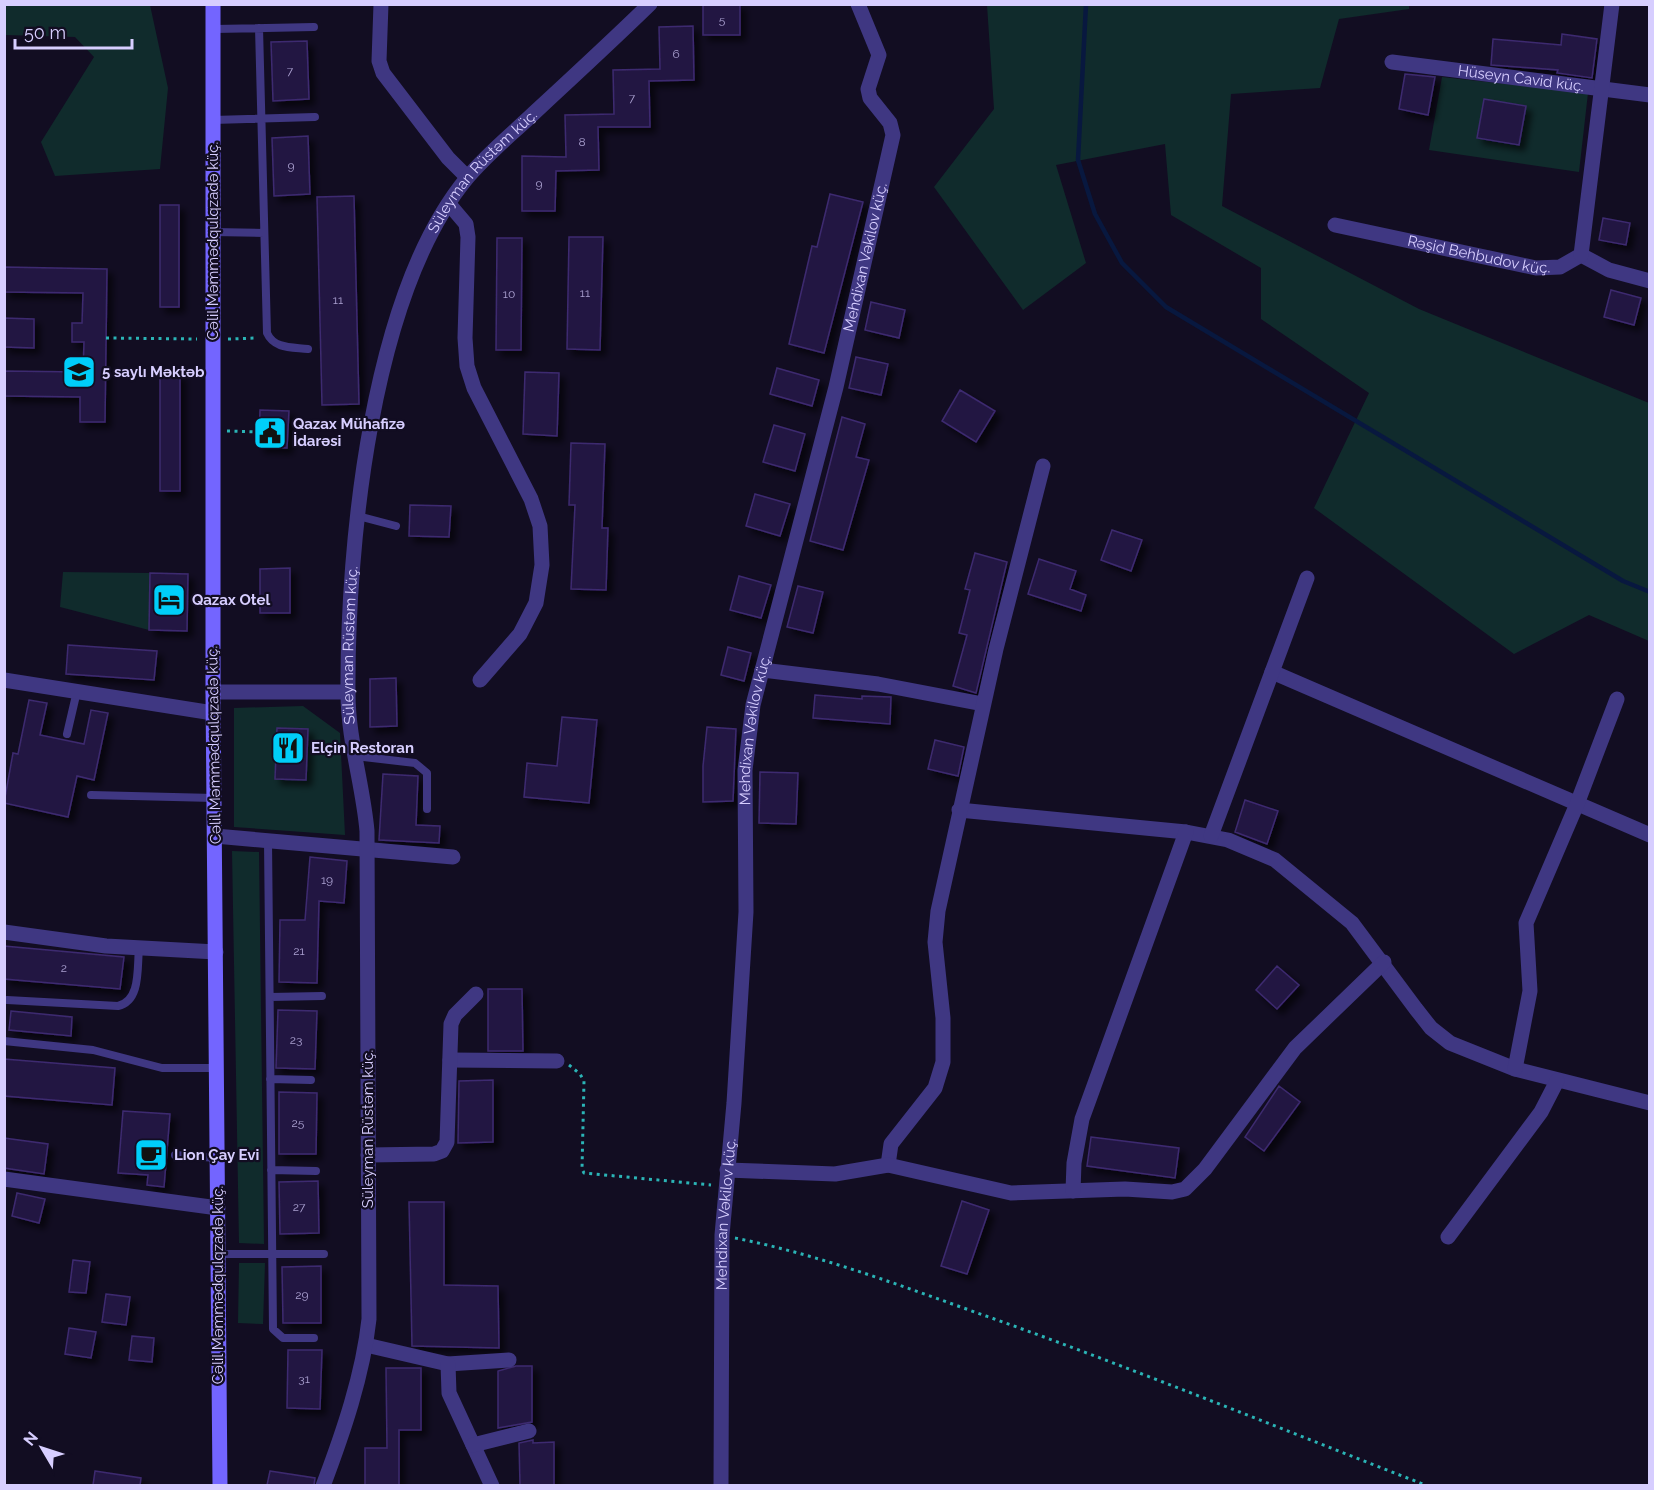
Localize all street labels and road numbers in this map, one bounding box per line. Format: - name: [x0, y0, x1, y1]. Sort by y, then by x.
- street label: Hüseyn Cavid küç.: [1457, 61, 1585, 95]
- street label: Süleyman Rüstəm küç.: [424, 106, 541, 236]
- street label: Cəlil Məmmədqulqzadə küç.: [204, 142, 222, 340]
- street label: Mehdixan Vəkilov küç.: [840, 181, 891, 334]
- street label: Rəşid Behbudov küç.: [1406, 232, 1550, 277]
- street label: Süleyman Rüstəm küç.: [339, 565, 362, 725]
- street label: Cəlil Məmmədqulqzadə küç.: [203, 646, 225, 844]
- street label: Mehdixan Vəkilov küç.: [736, 653, 775, 805]
- street label: Süleyman Rüstəm küç.: [359, 1050, 377, 1208]
- street label: Mehdixan Vəkilov küç.: [713, 1137, 740, 1290]
- street label: Cəlil Məmmədqulqzadə küç.: [209, 1186, 227, 1384]

